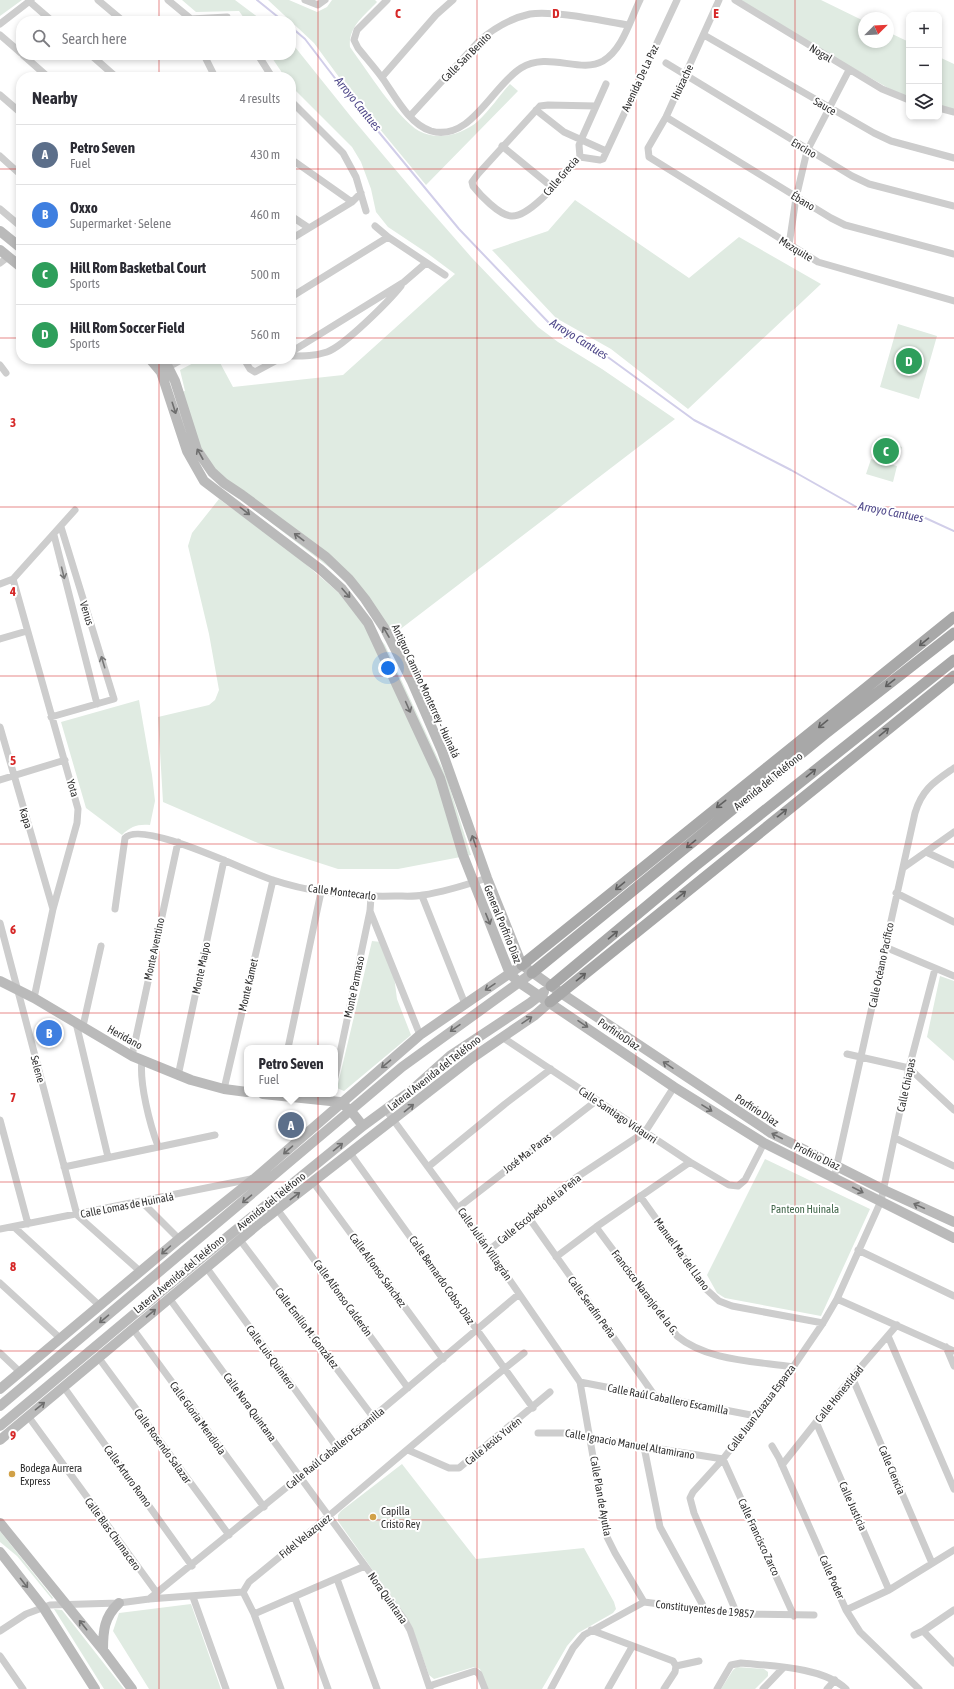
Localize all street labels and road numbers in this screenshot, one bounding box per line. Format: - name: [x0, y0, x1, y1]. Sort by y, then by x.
- street label: Calle San Benito: [439, 30, 493, 84]
- street label: Nogal: [808, 42, 835, 64]
- street label: Avenida De La Paz: [619, 43, 661, 113]
- street label: Huizache: [669, 62, 695, 102]
- street label: Sauce: [812, 95, 838, 117]
- street label: Encino: [789, 136, 819, 160]
- street label: Calle Grecia: [541, 154, 581, 198]
- street label: Ébano: [789, 189, 817, 213]
- street label: Mezquite: [777, 234, 815, 264]
- street label: Venus: [78, 599, 96, 627]
- street label: Antiguo Camino Monterrey - Huinalá: [390, 622, 462, 760]
- street label: Avenida del Teléfono: [731, 750, 805, 812]
- street label: Yota: [65, 778, 81, 798]
- street label: Kapa: [17, 806, 35, 830]
- street label: Calle Montecarlo: [307, 882, 377, 902]
- street label: General Porfirio Díaz: [482, 883, 524, 965]
- street label: Monte Aventino: [142, 917, 166, 981]
- street label: Calle Océano Pacífico: [866, 921, 896, 1009]
- street label: Monte Maipo: [190, 941, 212, 995]
- street label: Monte Parmaso: [342, 955, 366, 1019]
- street label: Monte Kamet: [236, 957, 260, 1013]
- street label: PorfirioDíaz: [596, 1016, 642, 1052]
- street label: Heridano: [105, 1023, 145, 1051]
- street label: Lateral Avenida del Teléfono: [385, 1033, 483, 1113]
- street label: Selene: [29, 1054, 47, 1084]
- street label: Calle Chiapas: [894, 1057, 918, 1113]
- street label: Calle Santiago Vidaurri: [577, 1084, 659, 1146]
- street label: Porfirio Díaz: [733, 1092, 781, 1128]
- street label: José Ma. Paras: [501, 1131, 553, 1175]
- street label: Profirio Díaz: [792, 1140, 842, 1172]
- street label: Avenida del Teléfono: [234, 1170, 308, 1232]
- street label: Calle Escobedo de la Peña: [495, 1172, 583, 1246]
- street label: Calle Lomas de Huinalá: [79, 1190, 175, 1220]
- street label: Calle Julián Villagrán: [456, 1206, 514, 1282]
- street label: Manuel Ma. del Llano: [652, 1216, 712, 1292]
- street label: Calle Alfonso Sánchez: [347, 1231, 409, 1309]
- street label: Lateral Avenida del Teléfono: [131, 1233, 227, 1315]
- street label: Calle Bernardo Cobos Díaz: [407, 1234, 477, 1326]
- street label: Francisco Naranjo de la G.: [609, 1248, 681, 1336]
- street label: Calle Alfonso Calderón: [311, 1257, 375, 1339]
- street label: Calle Serafín Peña: [566, 1274, 618, 1340]
- street label: Calle Emilio M. González: [273, 1285, 341, 1371]
- street label: Calle Luis Quintero: [244, 1323, 298, 1391]
- street label: Calle Juan Zuazua Esparza: [724, 1362, 798, 1454]
- street label: Calle Honestidad: [813, 1363, 865, 1425]
- street label: Calle Nora Quintana: [221, 1370, 279, 1444]
- street label: Calle Gloria Mendiola: [168, 1379, 228, 1457]
- street label: Calle Raúl Caballero Escamilla: [607, 1381, 729, 1417]
- street label: Calle Raúl Caballero Escamilla: [283, 1405, 387, 1491]
- street label: Calle Rosendo Salazar: [132, 1406, 194, 1486]
- street label: Calle Jesús Yurén: [462, 1415, 524, 1467]
- street label: Calle Ignacio Manuel Altamirano: [564, 1427, 696, 1461]
- street label: Calle Arturo Romo: [102, 1443, 154, 1509]
- street label: Calle Ciencia: [876, 1444, 908, 1496]
- street label: Calle Plan de Ayutla: [588, 1455, 614, 1537]
- street label: Calle Justicia: [837, 1480, 869, 1532]
- street label: Calle Blas Chumacero: [83, 1495, 143, 1573]
- street label: Calle Francisco Zarco: [736, 1497, 782, 1577]
- street label: Fidel Velazquez: [277, 1511, 333, 1560]
- street label: Calle Poder: [817, 1553, 847, 1601]
- street label: Nora Quintana: [366, 1570, 410, 1626]
- street label: Constituyentes de 19857: [655, 1598, 755, 1620]

